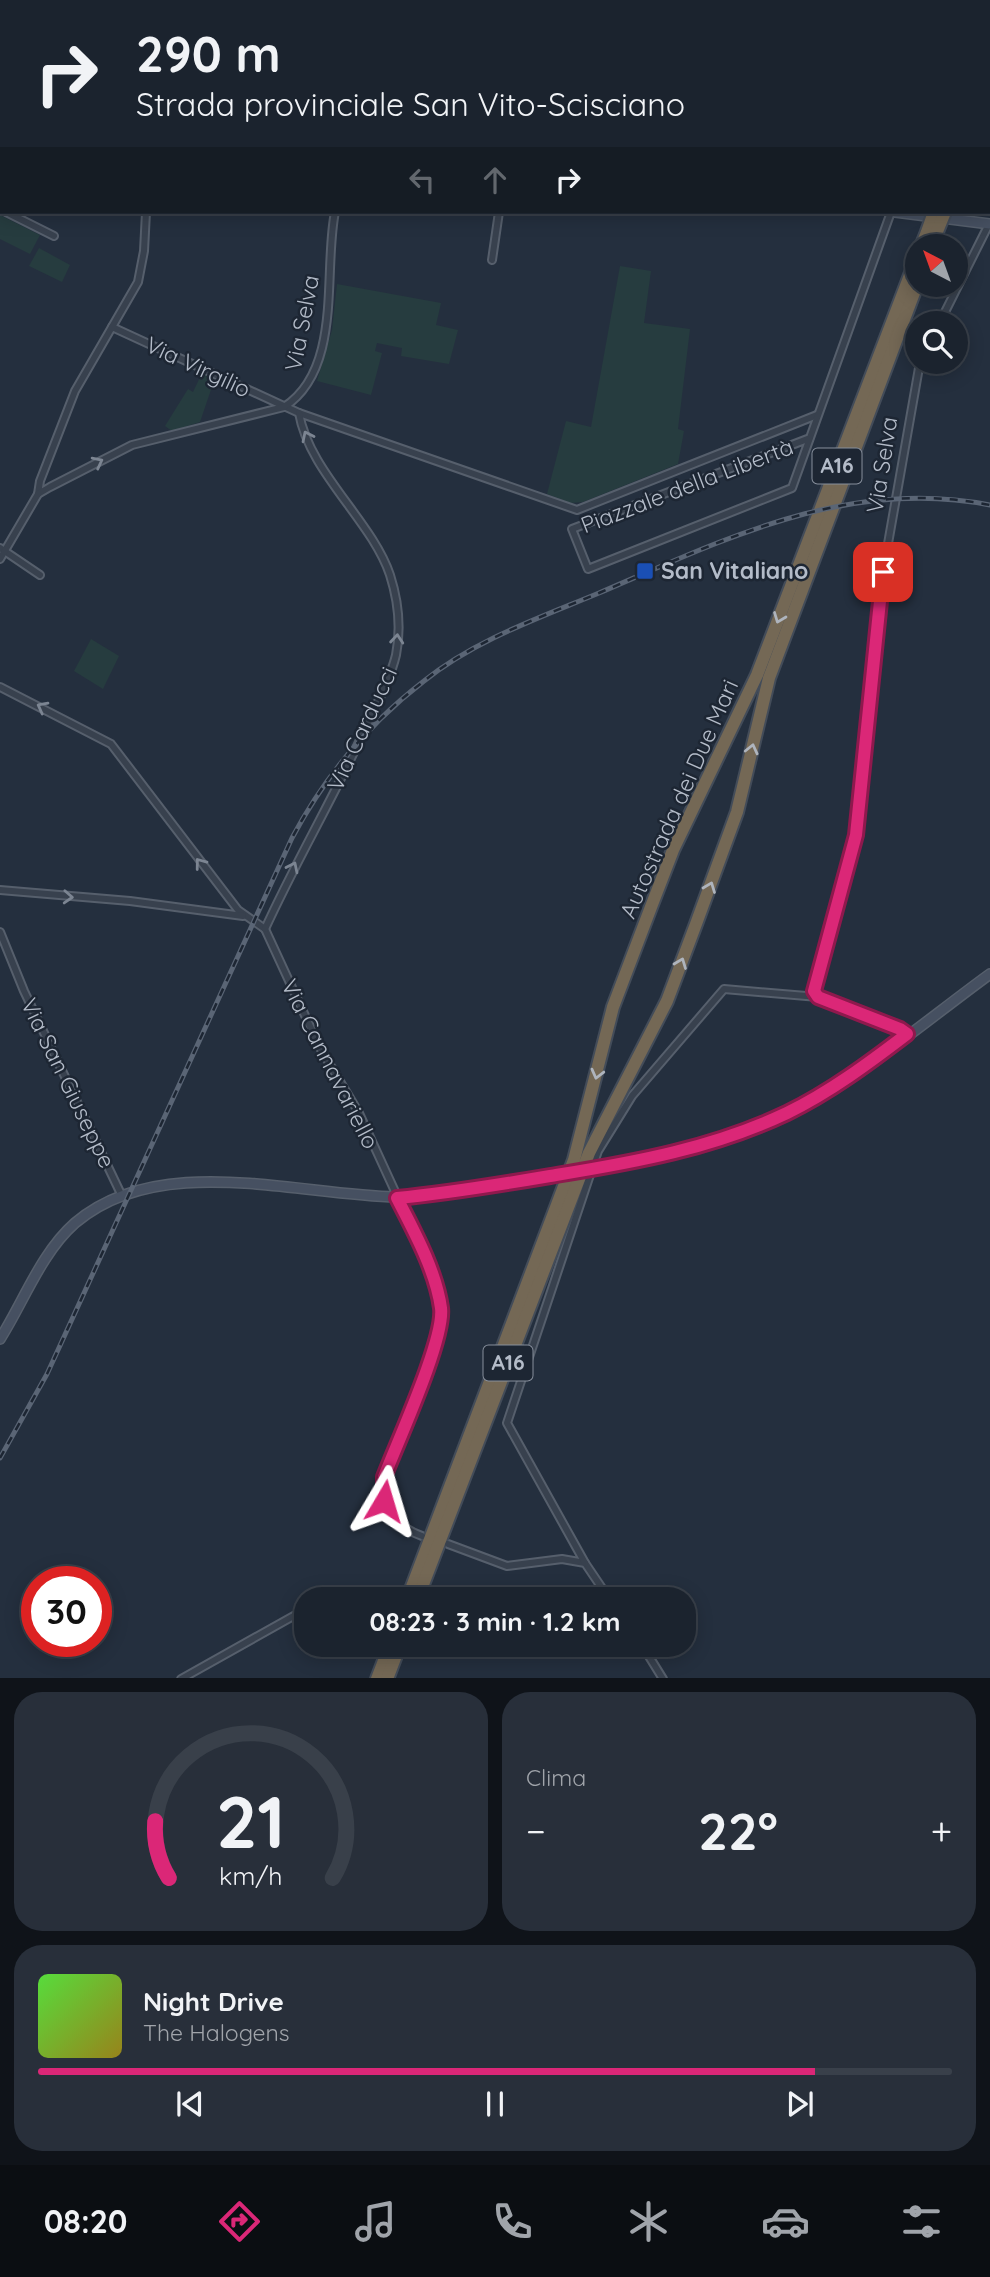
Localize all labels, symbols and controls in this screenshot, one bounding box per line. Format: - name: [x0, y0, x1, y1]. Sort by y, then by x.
- text: 290 m: [136, 23, 281, 84]
- icon: right: [21, 28, 112, 119]
- text: Strada provinciale San Vito-Scisciano: [136, 84, 685, 124]
- icon: left: [403, 161, 441, 199]
- icon: ahead: [476, 161, 514, 199]
- icon: right: [549, 161, 587, 199]
- north arrow: [905, 234, 968, 298]
- map controls: [905, 234, 968, 374]
- street label: Via Selva: [278, 272, 325, 373]
- button: search: [905, 311, 968, 374]
- street label: Via Virgilio: [141, 330, 255, 403]
- street label: Via Selva: [860, 415, 903, 515]
- one-way arrow: [302, 431, 316, 443]
- street label: Piazzale della Libertà: [576, 432, 797, 539]
- road number: A16: [812, 448, 862, 484]
- one-way arrow: [91, 456, 104, 470]
- pin: [853, 542, 913, 602]
- icon: arrive: [864, 553, 902, 591]
- place label: San Vitaliano: [661, 556, 808, 585]
- marker: San Vitaliano: [635, 561, 655, 581]
- one-way arrow: [773, 611, 787, 623]
- one-way arrow: [389, 633, 404, 644]
- street label: Via Carducci: [320, 662, 403, 796]
- street label: Autostrada dei Due Mari: [613, 675, 744, 923]
- one-way arrow: [37, 701, 49, 715]
- one-way arrow: [744, 743, 758, 755]
- one-way arrow: [196, 858, 209, 871]
- one-way arrow: [285, 862, 299, 874]
- one-way arrow: [702, 881, 716, 893]
- one-way arrow: [63, 889, 74, 904]
- one-way arrow: [673, 957, 687, 969]
- street label: Via Cannavariello: [275, 974, 386, 1154]
- street label: Via San Giuseppe: [15, 993, 122, 1173]
- one-way arrow: [591, 1068, 605, 1080]
- road number: A16: [484, 1346, 532, 1380]
- position arrow: [347, 1464, 421, 1538]
- speed limit sign: 30: [21, 1566, 112, 1657]
- text: 08:23 · 3 min · 1.2 km: [369, 1605, 621, 1638]
- text: Clima: [526, 1763, 586, 1792]
- text: 21: [216, 1775, 286, 1866]
- text: 22°: [698, 1798, 778, 1863]
- text: −: [526, 1807, 546, 1855]
- text: +: [931, 1807, 952, 1855]
- text: km/h: [219, 1859, 283, 1890]
- text: Night Drive: [143, 1985, 284, 2018]
- text: The Halogens: [143, 2018, 290, 2047]
- icon: previous: [171, 2085, 209, 2123]
- icon: pause: [476, 2085, 514, 2123]
- icon: next: [781, 2085, 819, 2123]
- icon: directions: [215, 2197, 264, 2246]
- icon: music: [351, 2197, 400, 2246]
- icon: phone: [488, 2197, 537, 2246]
- icon: climate: [624, 2197, 673, 2246]
- icon: car: [761, 2197, 810, 2246]
- icon: filters: [897, 2197, 946, 2246]
- text: 08:20: [44, 2201, 128, 2241]

